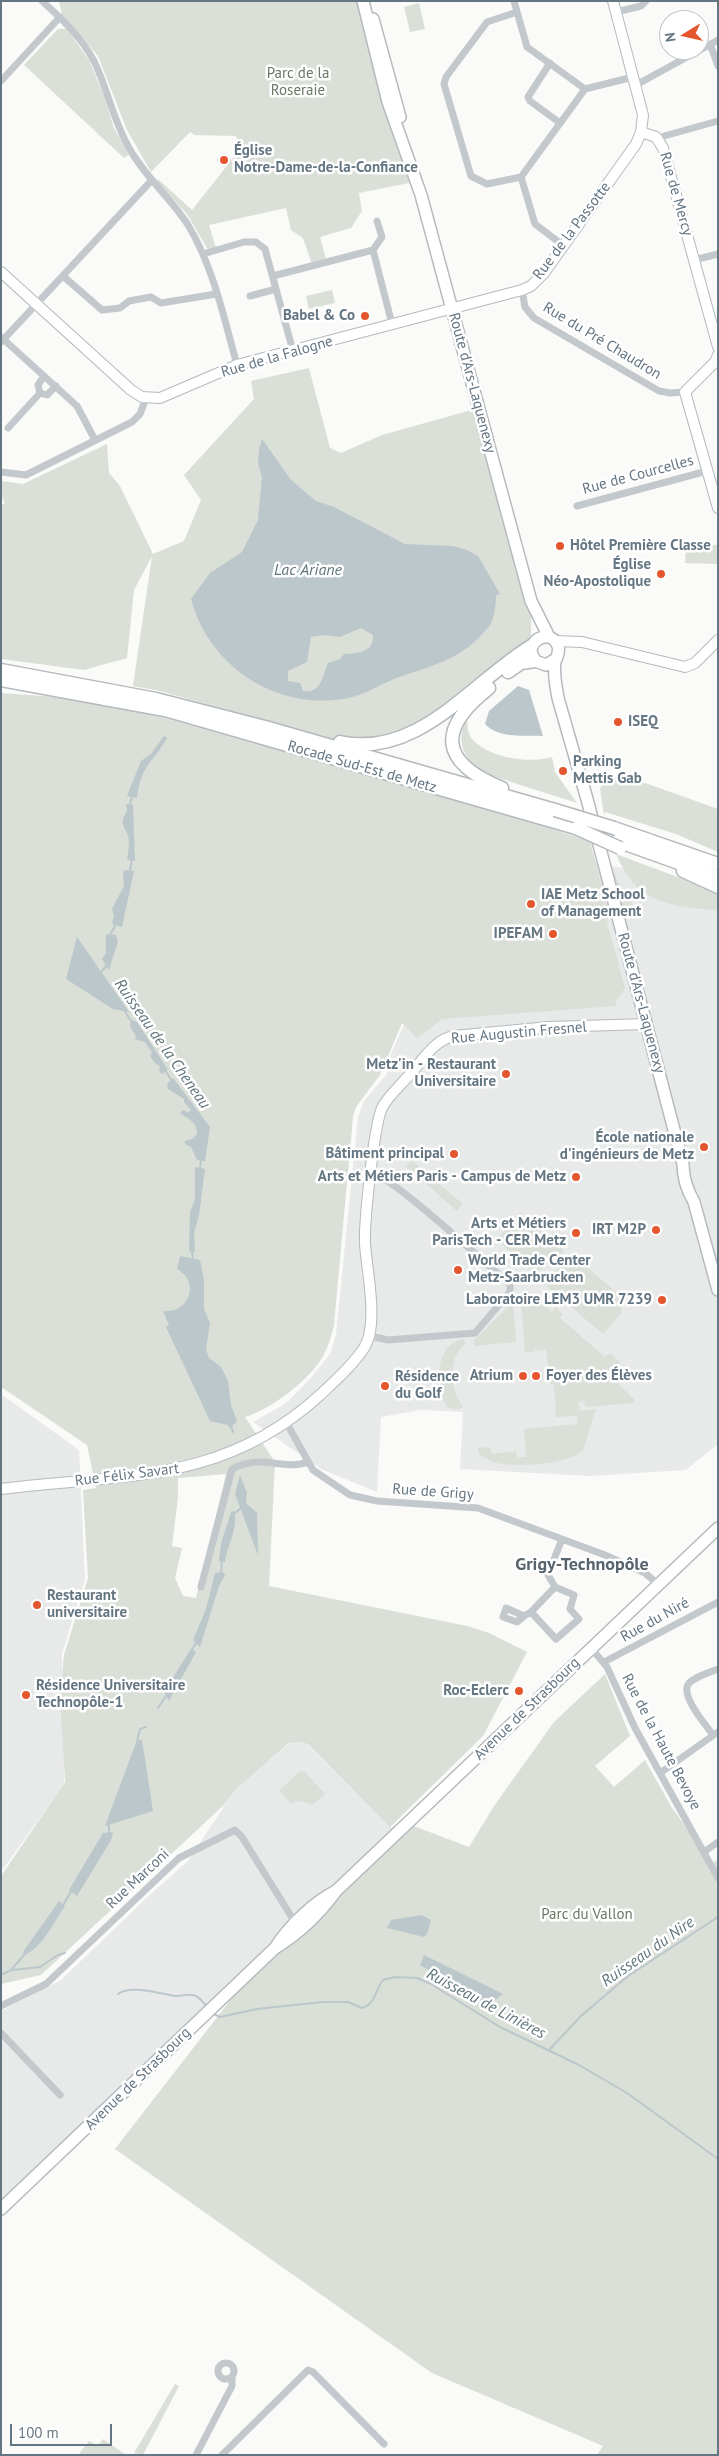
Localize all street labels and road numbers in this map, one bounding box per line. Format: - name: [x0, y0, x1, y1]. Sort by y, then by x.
- street label: Rue de Mercy: [655, 150, 697, 238]
- street label: Rue de la Passotte: [529, 179, 615, 283]
- street label: Rue du Pré Chaudron: [540, 299, 664, 383]
- street label: Route d'Ars-Laquenexy: [445, 311, 499, 455]
- street label: Rue de la Falogne: [219, 332, 335, 382]
- street label: Rue de Courcelles: [581, 452, 695, 498]
- street label: Rocade Sud-Est de Metz: [285, 737, 439, 797]
- street label: Route d'Ars-Laquenexy: [614, 931, 668, 1075]
- street label: Rue Augustin Fresnel: [450, 1018, 588, 1048]
- street label: Rue Félix Savart: [74, 1460, 180, 1490]
- street label: Rue de Grigy: [392, 1480, 474, 1504]
- street label: Rue du Niré: [618, 1594, 692, 1646]
- street label: Avenue de Strasbourg: [470, 1654, 584, 1764]
- street label: Rue de la Haute Bevoye: [617, 1671, 705, 1813]
- street label: Rue Marconi: [103, 1845, 173, 1913]
- street label: Avenue de Strasbourg: [81, 2024, 195, 2134]

